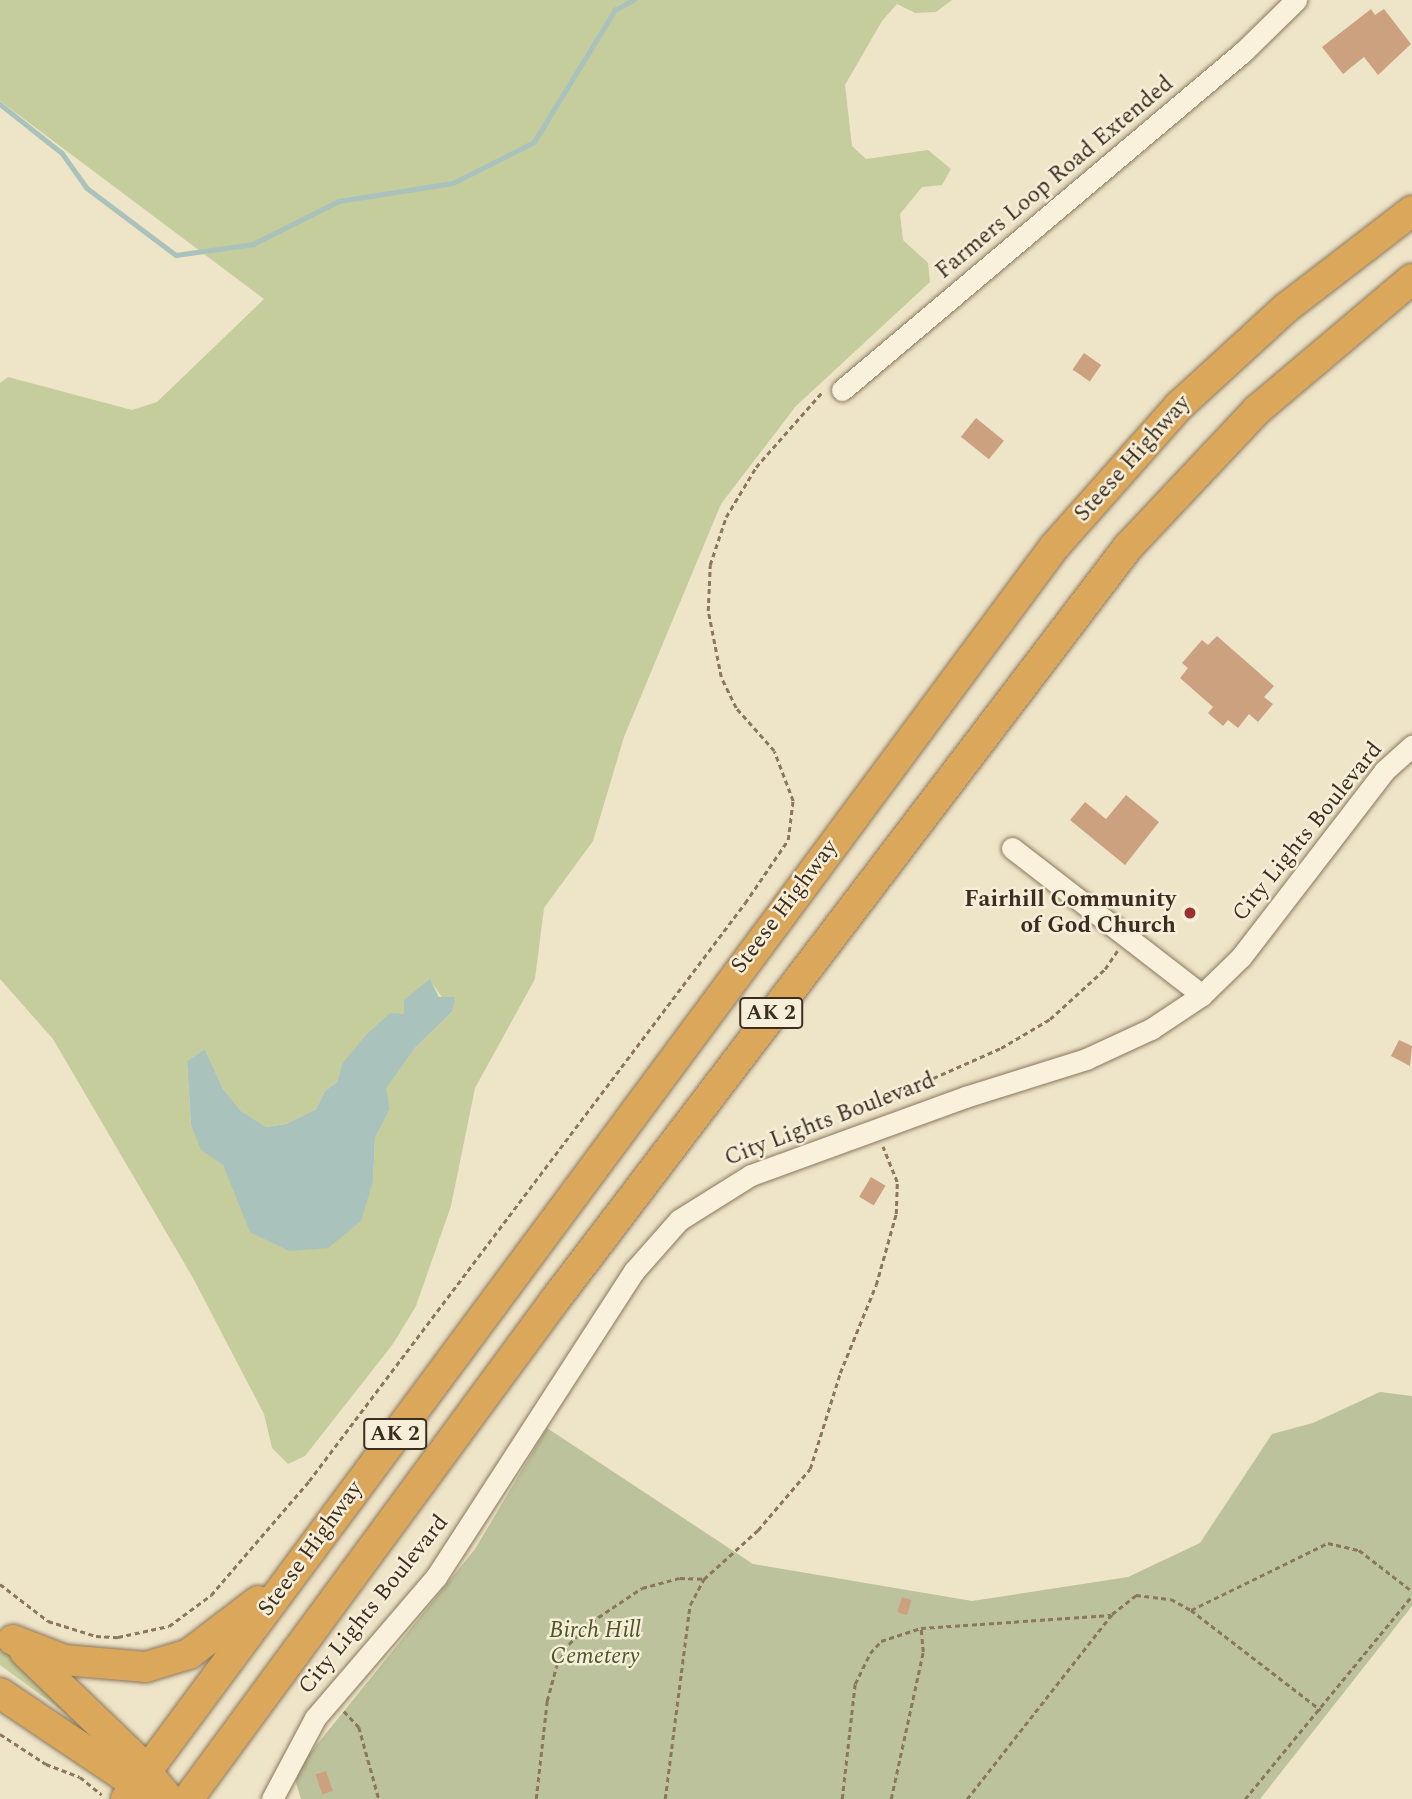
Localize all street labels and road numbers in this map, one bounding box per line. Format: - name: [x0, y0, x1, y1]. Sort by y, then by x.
- street label: Farmers Loop Road Extended: [931, 71, 1179, 285]
- street label: Steese Highway: [1069, 390, 1197, 528]
- street label: City Lights Boulevard: [1227, 737, 1389, 927]
- street label: Steese Highway: [726, 835, 844, 979]
- road number: AK 2: [738, 996, 804, 1030]
- street label: City Lights Boulevard: [721, 1067, 939, 1173]
- road number: AK 2: [362, 1416, 428, 1452]
- street label: Steese Highway: [253, 1476, 369, 1622]
- street label: City Lights Boulevard: [293, 1510, 455, 1700]

